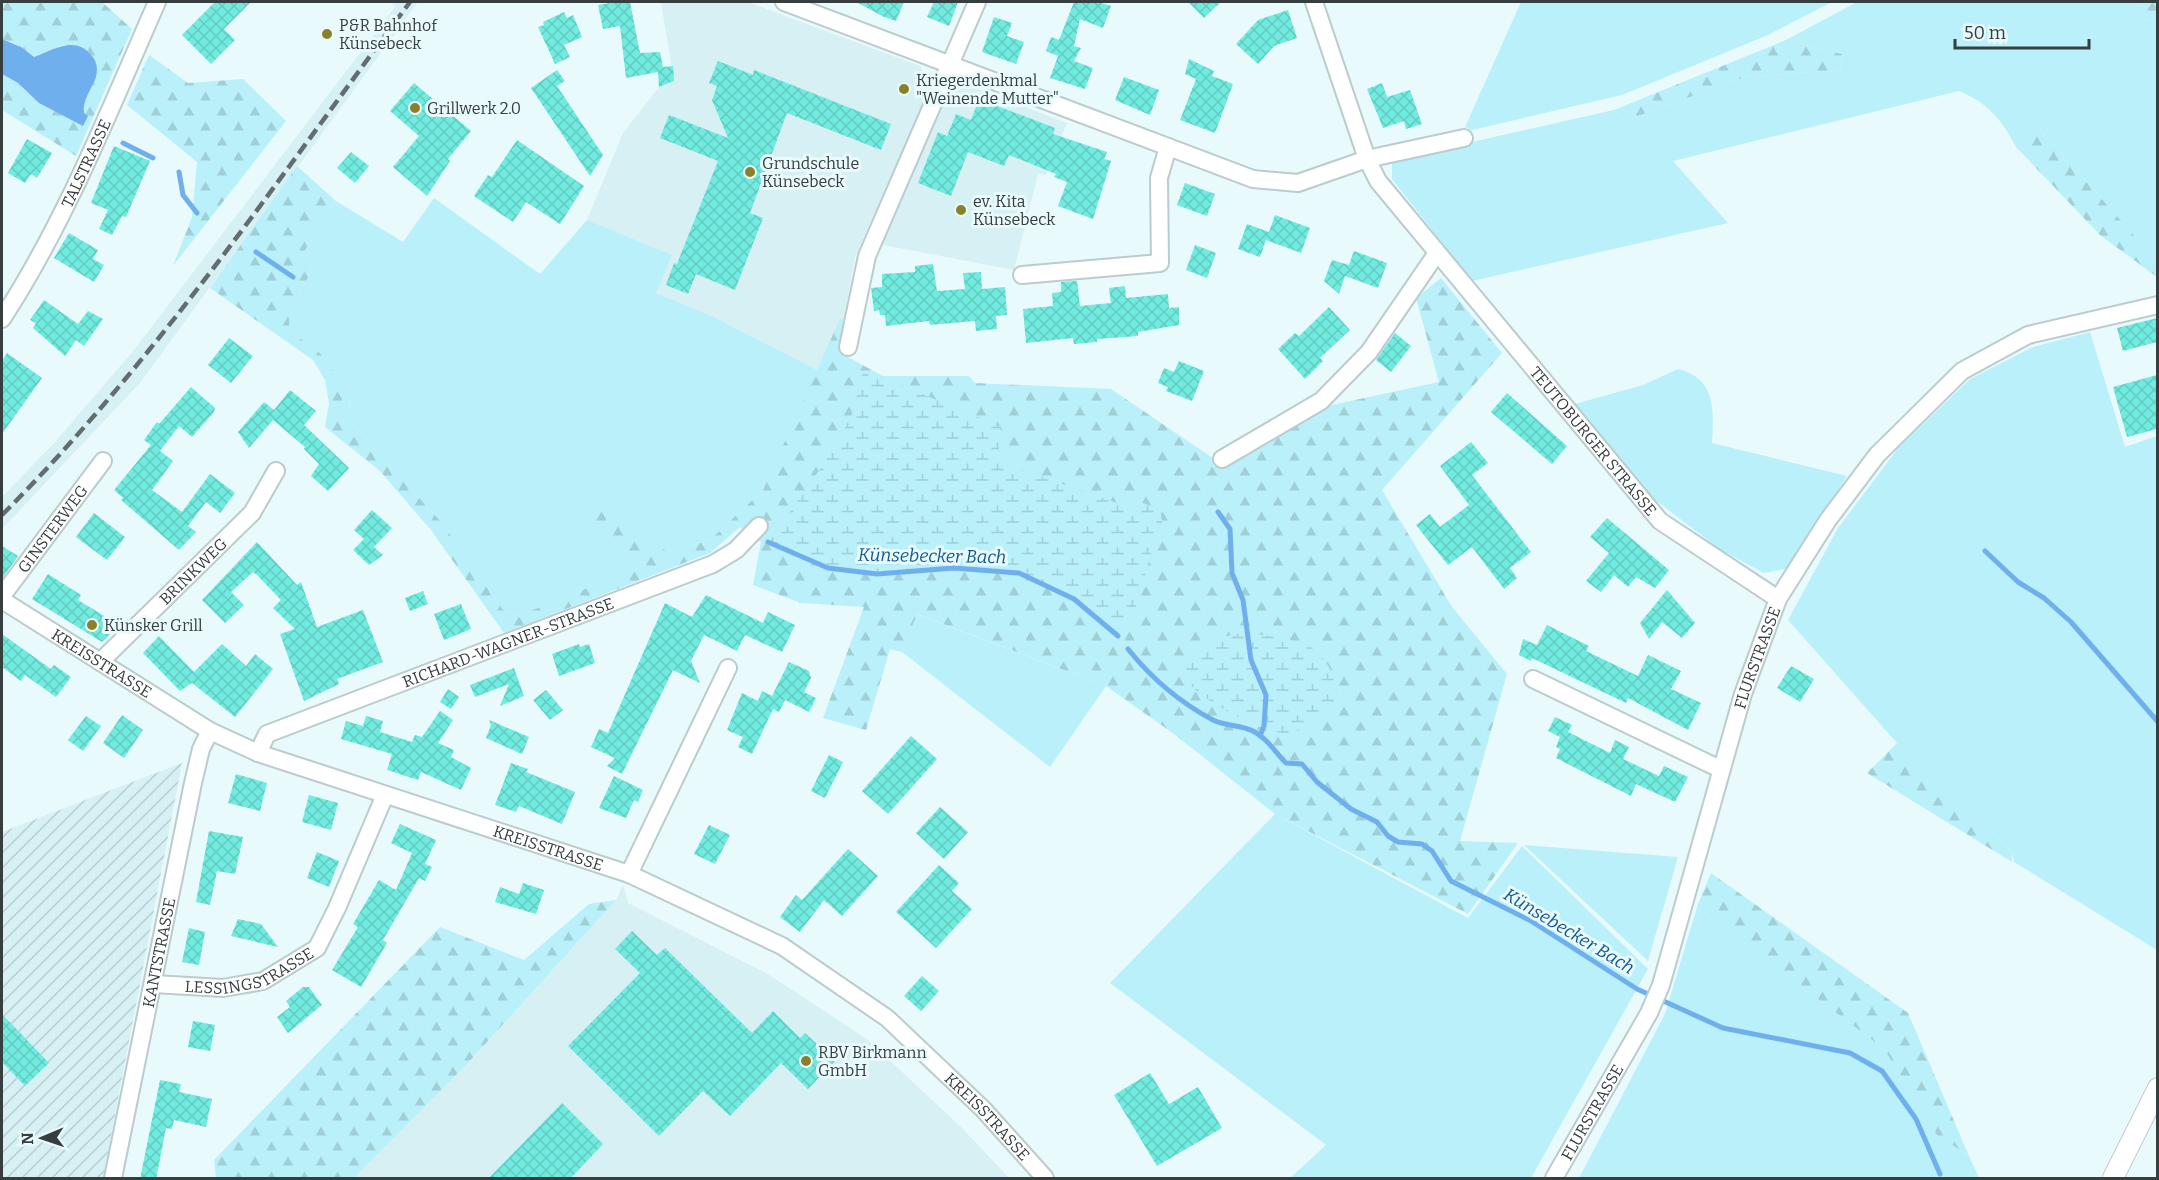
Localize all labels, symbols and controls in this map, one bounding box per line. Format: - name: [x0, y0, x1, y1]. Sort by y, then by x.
- scale bar: [1955, 12, 2088, 50]
- place label: P&R Bahnhof Künsebeck: [339, 16, 438, 53]
- text: 50 m: [1964, 22, 2006, 44]
- marker: P&R Bahnhof Künsebeck: [320, 27, 334, 41]
- place label: Kriegerdenkmal "Weinende Mutter": [916, 71, 1059, 108]
- marker: Kriegerdenkmal "Weinende Mutter": [897, 82, 911, 96]
- place label: Grillwerk 2.0: [427, 99, 521, 118]
- marker: Grillwerk 2.0: [408, 101, 422, 115]
- street label: TALSTRASSE: [57, 116, 114, 211]
- place label: Grundschule Künsebeck: [762, 154, 859, 191]
- marker: Grundschule Künsebeck: [743, 165, 757, 179]
- place label: ev. Kita Künsebeck: [973, 192, 1055, 229]
- marker: ev. Kita Künsebeck: [954, 203, 968, 217]
- street label: TEUTOBURGER STRASSE: [1526, 363, 1661, 519]
- street label: GINSTERWEG: [13, 481, 91, 576]
- street label: BRINKWEG: [155, 534, 231, 608]
- water label: Künsebecker Bach: [858, 544, 1006, 568]
- street label: RICHARD-WAGNER-STRASSE: [400, 593, 616, 691]
- street label: FLURSTRASSE: [1730, 604, 1784, 711]
- place label: Künsker Grill: [104, 616, 203, 635]
- marker: Künsker Grill: [85, 618, 99, 632]
- street label: KREISSTRASSE: [48, 624, 155, 701]
- street label: KREISSTRASSE: [491, 821, 606, 874]
- water label: Künsebecker Bach: [1500, 883, 1638, 979]
- street label: KANTSTRASSE: [138, 896, 179, 1009]
- street label: LESSINGSTRASSE: [184, 943, 317, 997]
- place label: RBV Birkmann GmbH: [818, 1043, 927, 1080]
- marker: RBV Birkmann GmbH: [799, 1054, 813, 1068]
- street label: FLURSTRASSE: [1557, 1061, 1627, 1163]
- street label: KREISSTRASSE: [941, 1069, 1034, 1164]
- north arrow: [12, 1108, 72, 1168]
- text: N: [18, 1132, 37, 1145]

